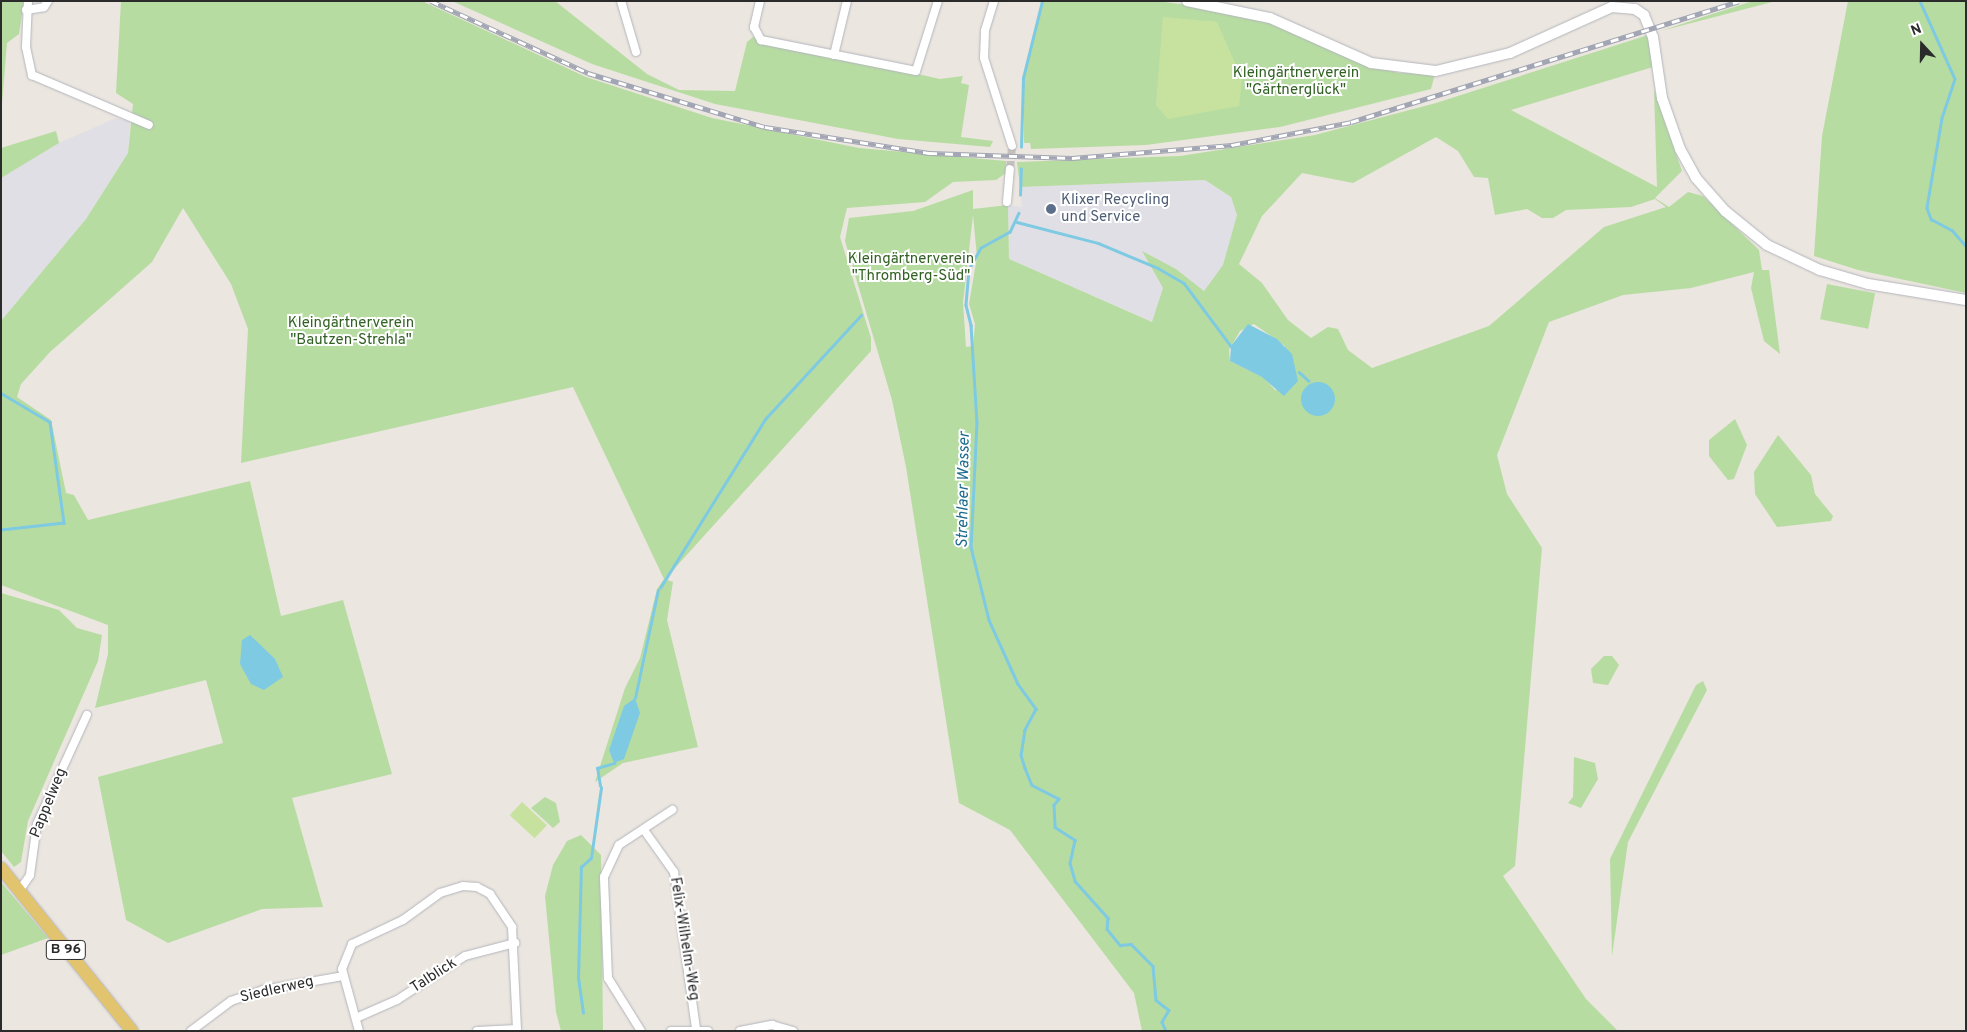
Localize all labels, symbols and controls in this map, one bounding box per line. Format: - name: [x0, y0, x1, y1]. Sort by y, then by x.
- north arrow: [1897, 20, 1947, 70]
- text: N: [1909, 21, 1924, 40]
- park label: Kleingärtnerverein "Gärtnerglück": [1233, 64, 1359, 99]
- place label: Klixer Recycling und Service: [1061, 191, 1169, 226]
- marker: Klixer Recycling und Service: [1045, 203, 1057, 215]
- park label: Kleingärtnerverein "Thromberg-Süd": [848, 250, 974, 285]
- park label: Kleingärtnerverein "Bautzen-Strehla": [288, 314, 414, 349]
- water label: Strehlaer Wasser: [953, 431, 975, 549]
- street label: Pappelweg: [27, 765, 71, 841]
- street label: Felix-Wilhelm-Weg: [665, 876, 703, 1002]
- road number: B 96: [45, 938, 87, 962]
- street label: Talblick: [408, 955, 460, 997]
- street label: Siedlerweg: [238, 973, 316, 1007]

